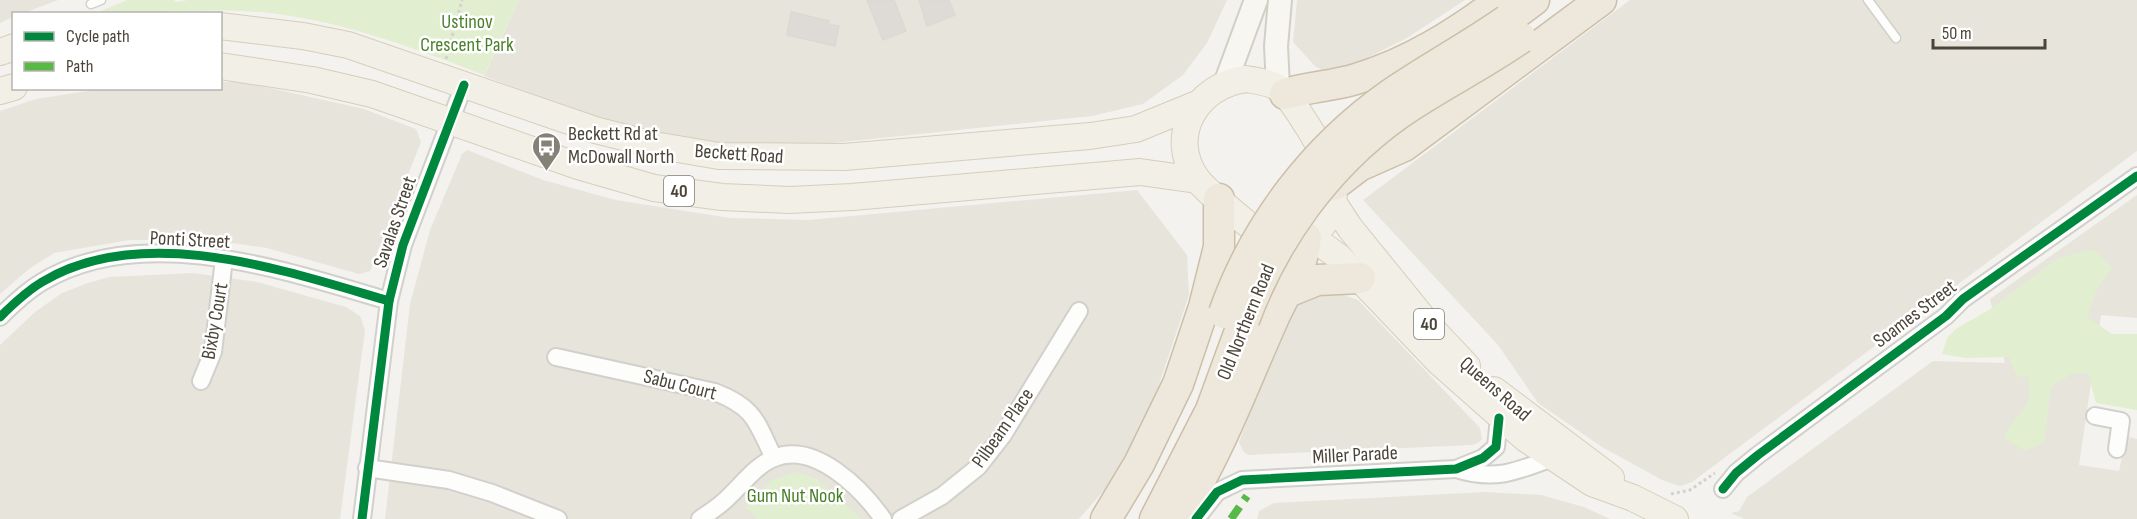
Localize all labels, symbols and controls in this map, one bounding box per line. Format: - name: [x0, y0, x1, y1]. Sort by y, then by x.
- park label: Ustinov Crescent Park: [420, 10, 514, 57]
- legend: [12, 12, 222, 90]
- scale bar: [1933, 12, 2046, 50]
- text: 50 m: [1942, 23, 1972, 44]
- text: Cycle path: [66, 26, 130, 47]
- text: Path: [66, 56, 94, 77]
- place label: Beckett Rd at McDowall North: [568, 122, 674, 169]
- bus stop icon: Beckett Rd at McDowall North: [531, 130, 563, 172]
- street label: Beckett Road: [694, 139, 784, 169]
- street label: Savalas Street: [368, 173, 422, 271]
- road number: 40: [664, 176, 694, 206]
- street label: Ponti Street: [149, 226, 231, 254]
- street label: Old Northern Road: [1212, 260, 1280, 384]
- street label: Soames Street: [1869, 275, 1961, 353]
- street label: Bixby Court: [196, 281, 234, 361]
- road number: 40: [1414, 309, 1444, 339]
- street label: Queens Road: [1454, 352, 1536, 426]
- street label: Sabu Court: [641, 364, 719, 406]
- street label: Pilbeam Place: [967, 384, 1039, 472]
- street label: Miller Parade: [1312, 441, 1398, 469]
- park label: Gum Nut Nook: [747, 484, 844, 508]

